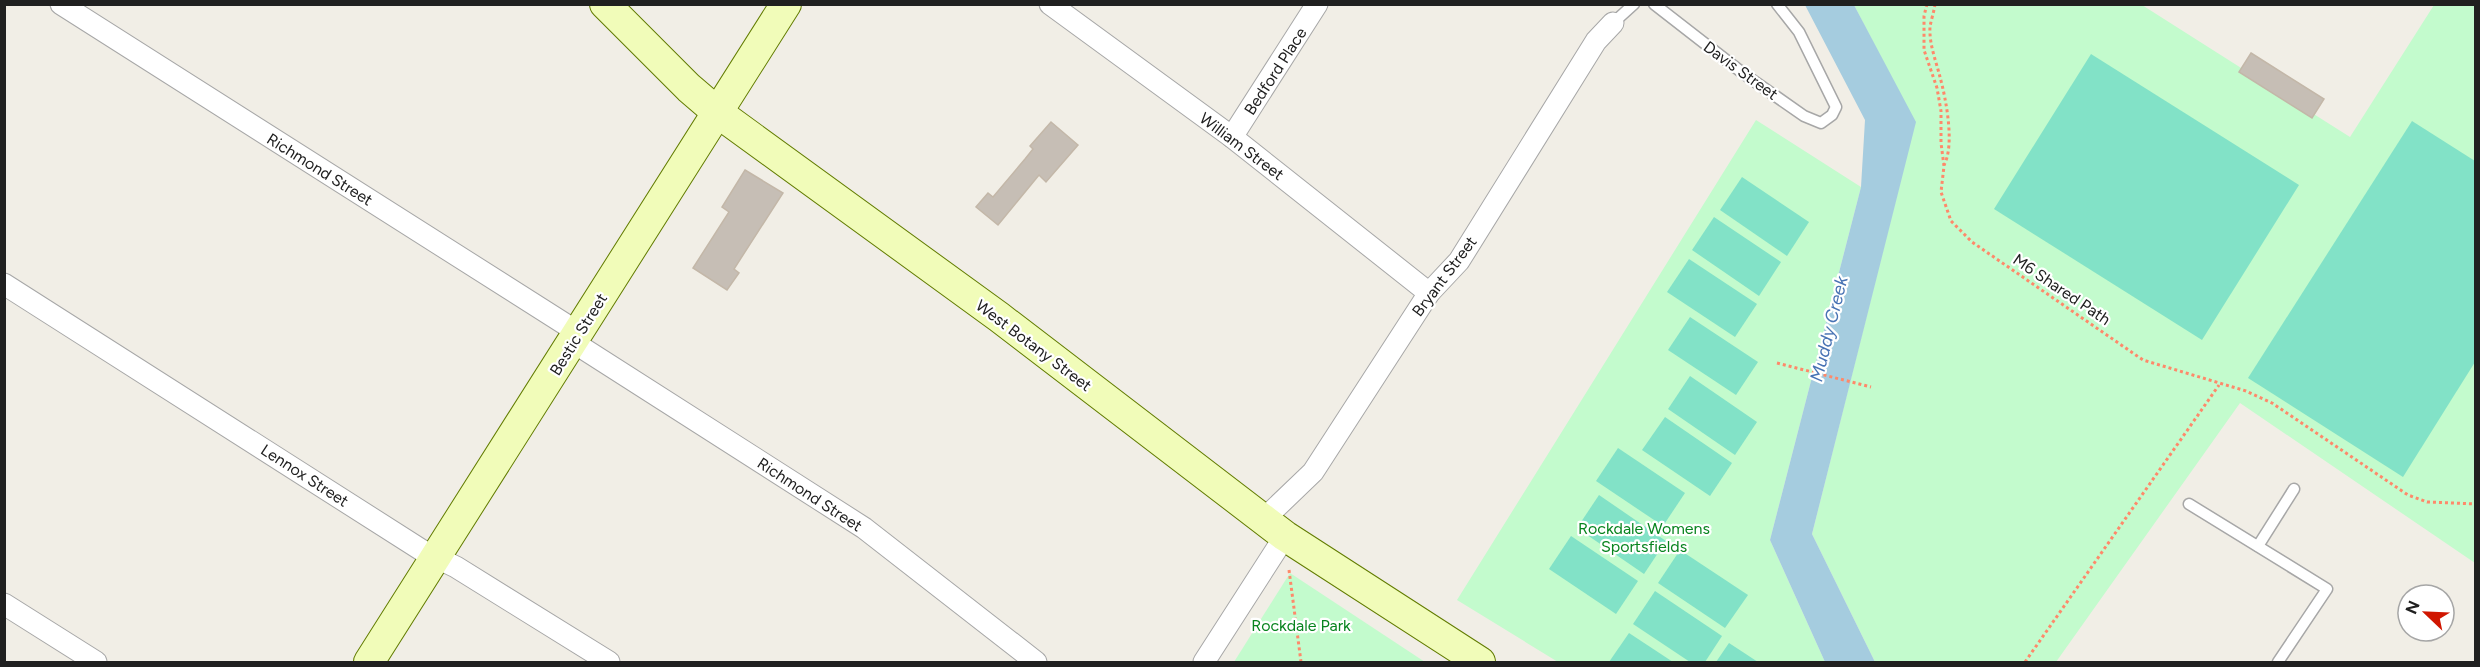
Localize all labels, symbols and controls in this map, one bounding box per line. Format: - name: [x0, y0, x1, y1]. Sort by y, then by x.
- street label: Bedford Place: [1240, 24, 1311, 118]
- street label: Davis Street: [1700, 37, 1782, 104]
- street label: William Street: [1196, 109, 1287, 184]
- street label: Richmond Street: [263, 129, 376, 210]
- street label: Bryant Street: [1408, 233, 1481, 320]
- street label: M6 Shared Path: [2009, 250, 2114, 329]
- water label: Muddy Creek: [1805, 273, 1853, 384]
- street label: Bestic Street: [546, 290, 611, 379]
- street label: West Botany Street: [972, 296, 1095, 395]
- street label: Lennox Street: [257, 440, 352, 511]
- street label: Richmond Street: [754, 453, 866, 535]
- park label: Rockdale Womens Sportsfields: [1578, 519, 1710, 556]
- north arrow: [2396, 583, 2456, 643]
- text: N: [2401, 598, 2424, 617]
- park label: Rockdale Park: [1251, 616, 1351, 635]

